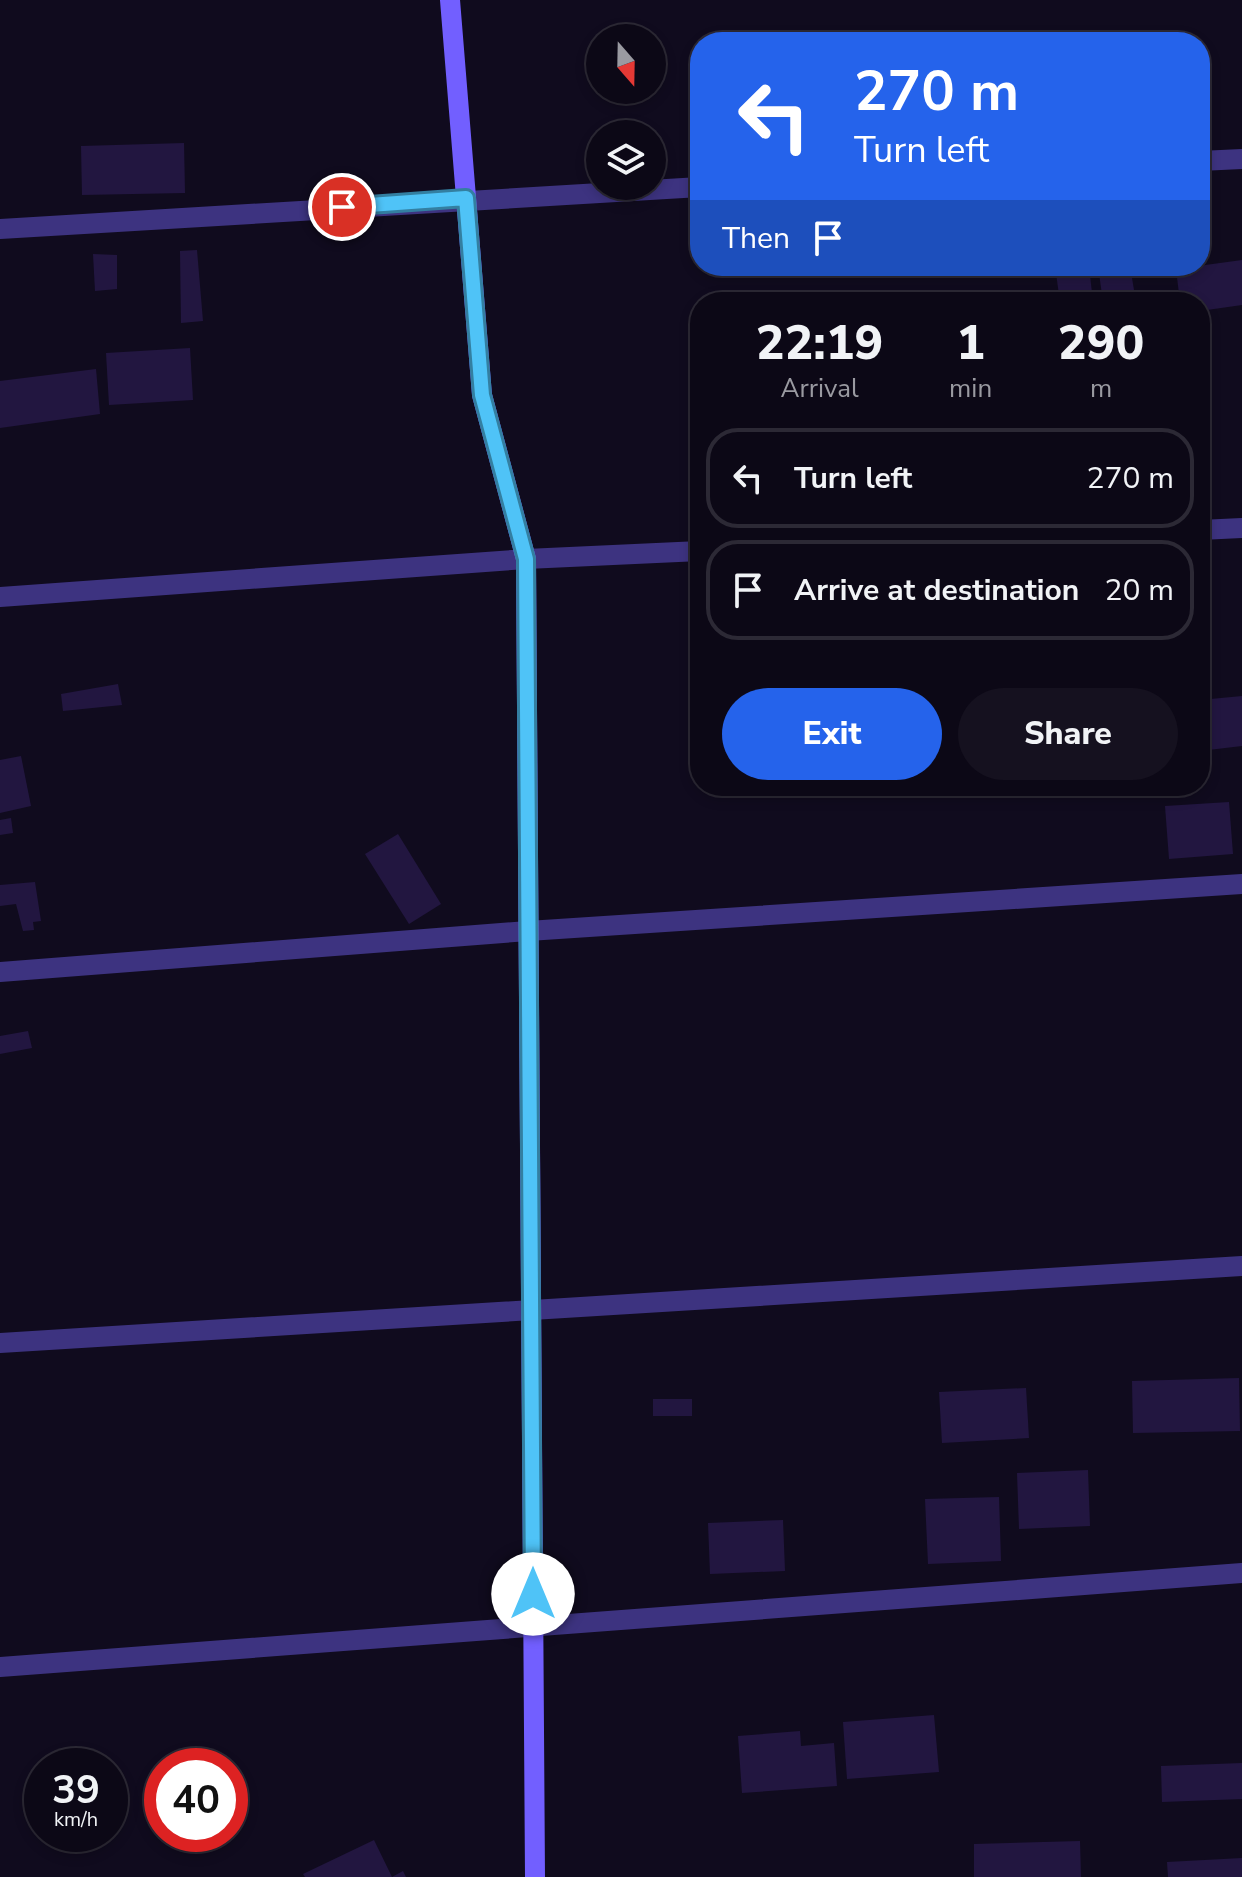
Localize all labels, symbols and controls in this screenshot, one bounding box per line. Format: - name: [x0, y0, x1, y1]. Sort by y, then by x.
- north arrow: [586, 24, 666, 104]
- map controls: [586, 24, 666, 200]
- text: 270 m: [854, 53, 1019, 130]
- icon: left: [722, 64, 826, 168]
- button: layers: [586, 120, 666, 200]
- text: Turn left: [854, 126, 989, 175]
- pin: [308, 173, 376, 241]
- icon: arrive: [320, 185, 364, 229]
- icon: arrive: [806, 216, 850, 260]
- text: Then: [722, 218, 790, 259]
- text: 22:19: [756, 310, 883, 376]
- text: 1: [956, 310, 985, 376]
- text: 290: [1058, 310, 1144, 376]
- text: Arrival: [780, 371, 859, 406]
- text: min: [949, 371, 992, 406]
- text: m: [1090, 371, 1112, 406]
- icon: left: [726, 456, 770, 500]
- text: Turn left: [794, 458, 912, 499]
- text: 270 m: [1087, 458, 1174, 499]
- icon: arrive: [726, 568, 770, 612]
- text: Arrive at destination: [794, 570, 1079, 611]
- text: 20 m: [1105, 570, 1174, 611]
- button: Exit: [722, 688, 942, 780]
- button: Share: [958, 688, 1178, 780]
- position arrow: [491, 1552, 575, 1636]
- speed limit sign: 40: [144, 1748, 248, 1852]
- text: 39: [52, 1763, 100, 1817]
- text: km/h: [54, 1806, 98, 1833]

